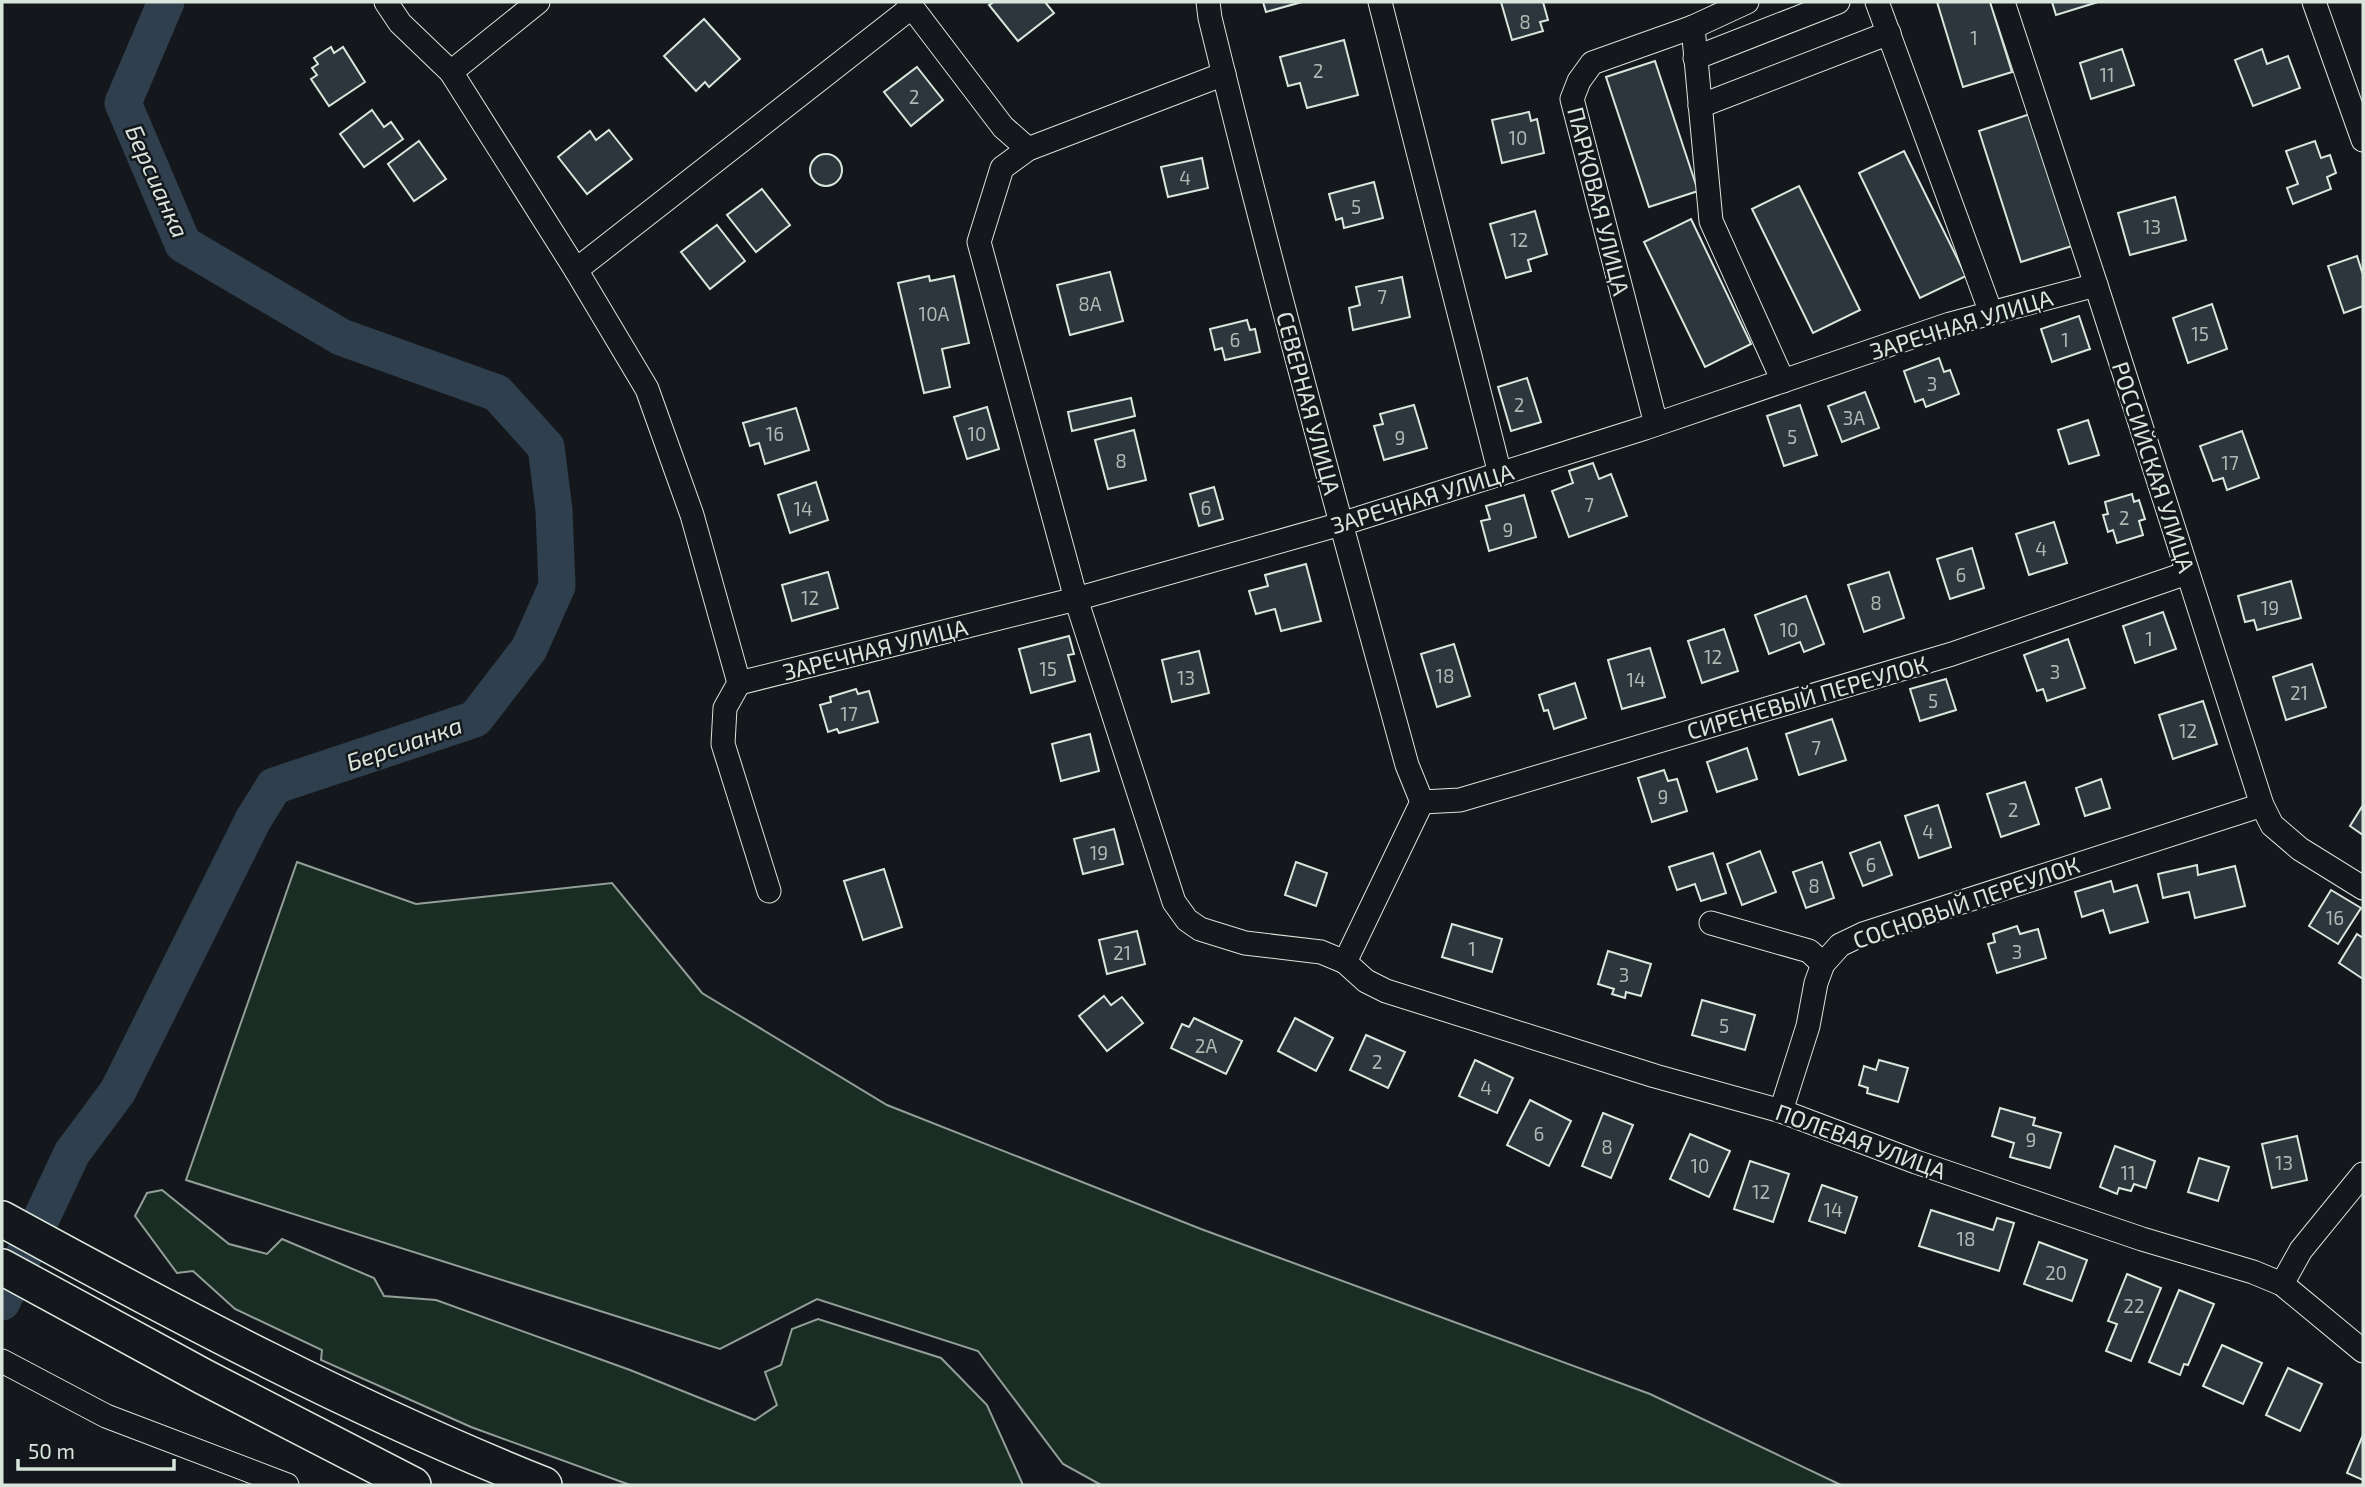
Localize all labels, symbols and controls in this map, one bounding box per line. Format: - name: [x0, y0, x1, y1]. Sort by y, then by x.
- house number: 8: [1519, 10, 1531, 33]
- house number: 1: [1970, 26, 1978, 49]
- house number: 2: [1313, 59, 1323, 82]
- house number: 11: [2099, 63, 2115, 86]
- house number: 2: [909, 85, 919, 108]
- street label: ПАРКОВАЯ УЛИЦА: [1562, 104, 1636, 299]
- water label: Берсианка: [120, 120, 196, 242]
- house number: 10: [1508, 126, 1528, 149]
- house number: 4: [1179, 166, 1191, 189]
- house number: 5: [1351, 195, 1361, 218]
- house number: 13: [2143, 215, 2161, 238]
- house number: 12: [1510, 228, 1528, 251]
- street label: ЗАРЕЧНАЯ УЛИЦА: [1866, 283, 2056, 365]
- house number: 7: [1377, 285, 1387, 308]
- house number: 8А: [1078, 292, 1102, 315]
- house number: 10А: [919, 302, 950, 325]
- street label: СЕВЕРНАЯ УЛИЦА: [1271, 308, 1347, 498]
- house number: 15: [2191, 322, 2209, 345]
- house number: 6: [1230, 328, 1240, 351]
- house number: 1: [2061, 328, 2069, 351]
- street label: РОССИЙСКАЯ УЛИЦА: [2107, 358, 2202, 577]
- house number: 3: [1927, 372, 1937, 395]
- house number: 2: [1514, 393, 1524, 416]
- house number: 3А: [1843, 406, 1865, 429]
- house number: 16: [766, 422, 784, 445]
- house number: 10: [967, 422, 987, 445]
- house number: 5: [1787, 425, 1797, 448]
- house number: 9: [1395, 426, 1405, 449]
- house number: 8: [1115, 449, 1127, 472]
- house number: 17: [2221, 451, 2239, 474]
- street label: ЗАРЕЧНАЯ УЛИЦА: [1327, 457, 1517, 539]
- house number: 7: [1584, 493, 1594, 516]
- house number: 6: [1201, 496, 1211, 519]
- house number: 14: [793, 497, 813, 520]
- house number: 2: [2119, 506, 2129, 529]
- house number: 9: [1503, 518, 1513, 541]
- house number: 4: [2035, 537, 2047, 560]
- house number: 6: [1956, 563, 1966, 586]
- house number: 12: [801, 586, 819, 609]
- house number: 8: [1870, 591, 1882, 614]
- house number: 19: [2261, 596, 2279, 619]
- street label: ЗАРЕЧНАЯ УЛИЦА: [780, 612, 971, 686]
- house number: 10: [1779, 618, 1799, 641]
- house number: 1: [2145, 627, 2153, 650]
- house number: 12: [1704, 645, 1722, 668]
- street label: СИРЕНЕВЫЙ ПЕРЕУЛОК: [1683, 649, 1931, 745]
- house number: 15: [1039, 657, 1057, 680]
- house number: 3: [2050, 660, 2060, 683]
- house number: 18: [1435, 664, 1455, 687]
- house number: 13: [1177, 666, 1195, 689]
- house number: 14: [1626, 668, 1646, 691]
- house number: 21: [2290, 681, 2308, 704]
- house number: 5: [1928, 689, 1938, 712]
- house number: 17: [840, 702, 858, 725]
- water label: Берсианка: [342, 710, 466, 776]
- house number: 12: [2179, 719, 2197, 742]
- house number: 7: [1811, 736, 1821, 759]
- house number: 9: [1658, 785, 1668, 808]
- house number: 2: [2008, 798, 2018, 821]
- house number: 4: [1922, 820, 1934, 843]
- house number: 19: [1090, 841, 1108, 864]
- street label: СОСНОВЫЙ ПЕРЕУЛОК: [1849, 850, 2083, 954]
- house number: 6: [1866, 853, 1876, 876]
- house number: 8: [1808, 874, 1820, 897]
- house number: 16: [2326, 906, 2344, 929]
- house number: 1: [1468, 937, 1476, 960]
- house number: 3: [2012, 940, 2022, 963]
- house number: 21: [1113, 941, 1131, 964]
- house number: 3: [1619, 963, 1629, 986]
- house number: 5: [1719, 1014, 1729, 1037]
- house number: 2А: [1195, 1034, 1217, 1057]
- house number: 2: [1372, 1050, 1382, 1073]
- house number: 4: [1480, 1076, 1492, 1099]
- street label: ПОЛЕВАЯ УЛИЦА: [1772, 1097, 1951, 1185]
- house number: 6: [1534, 1122, 1544, 1145]
- house number: 9: [2026, 1128, 2036, 1151]
- house number: 8: [1601, 1135, 1613, 1158]
- house number: 13: [2275, 1151, 2293, 1174]
- house number: 10: [1690, 1154, 1710, 1177]
- house number: 11: [2120, 1161, 2136, 1184]
- house number: 12: [1752, 1180, 1770, 1203]
- house number: 14: [1823, 1198, 1843, 1221]
- house number: 18: [1956, 1227, 1976, 1250]
- house number: 20: [2045, 1261, 2067, 1284]
- house number: 22: [2123, 1294, 2145, 1317]
- scale bar: [18, 1428, 173, 1472]
- text: 50 m: [28, 1438, 75, 1463]

